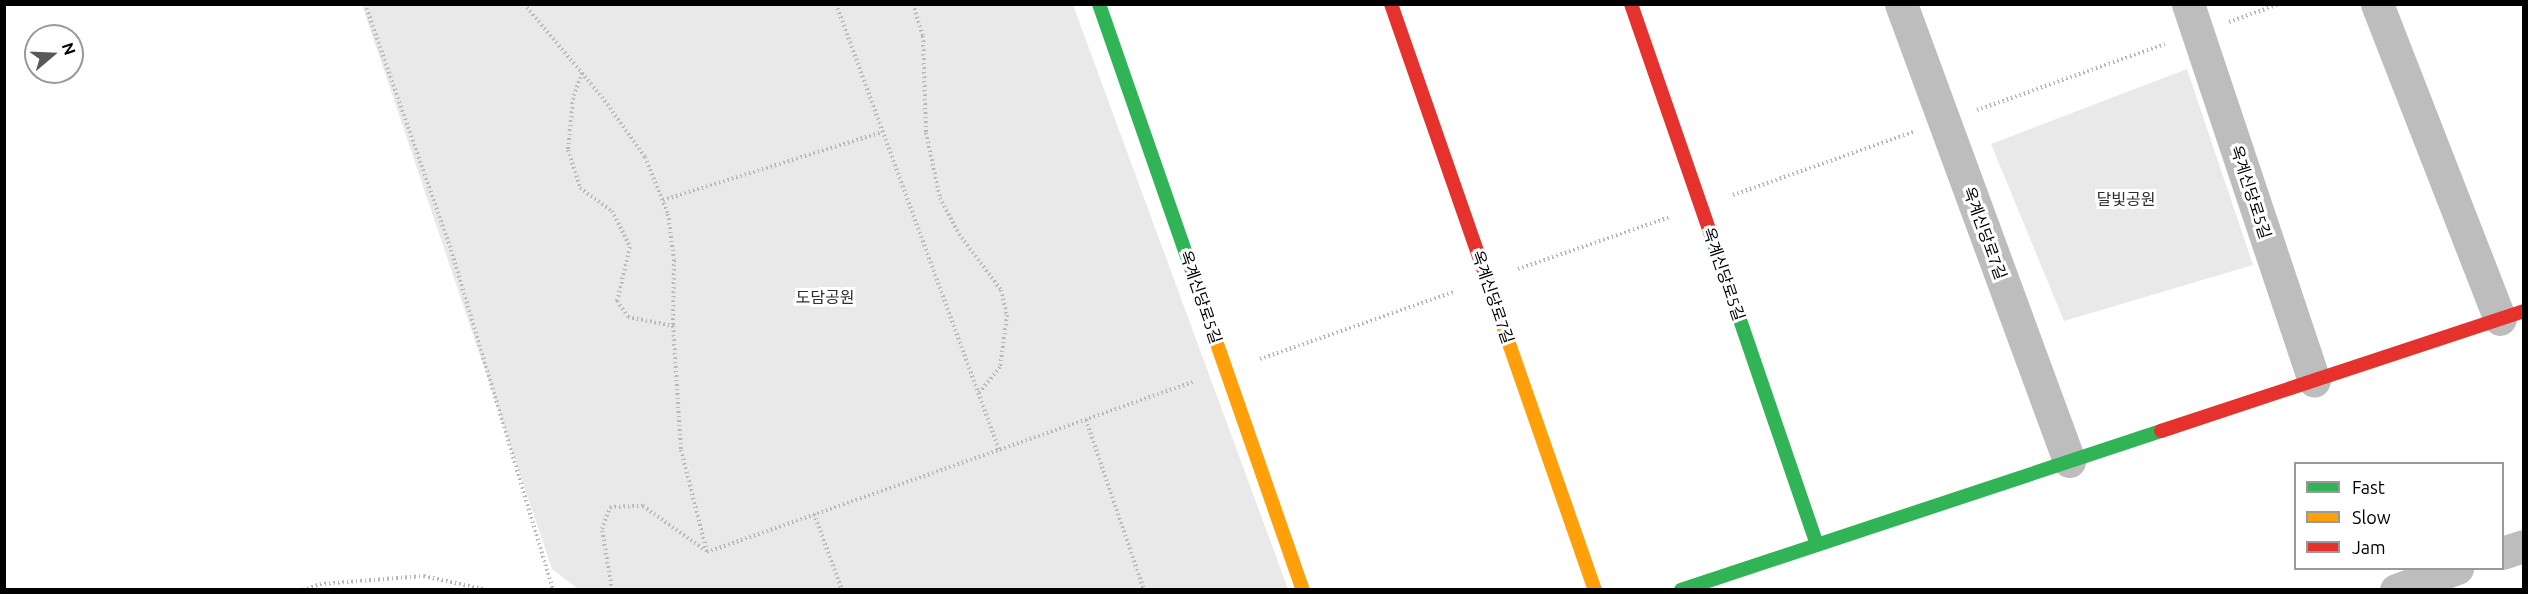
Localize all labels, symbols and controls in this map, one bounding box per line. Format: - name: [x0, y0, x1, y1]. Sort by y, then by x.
- north arrow: [24, 24, 84, 84]
- text: N: [59, 40, 80, 57]
- street label: 옥계신당로5길: [2227, 143, 2275, 241]
- street label: 옥계신당로7길: [1959, 184, 2011, 282]
- park label: 달빛공원: [2097, 189, 2155, 209]
- street label: 옥계신당로5길: [1699, 225, 1749, 323]
- street label: 옥계신당로5길: [1176, 248, 1226, 346]
- street label: 옥계신당로7길: [1468, 248, 1518, 346]
- park label: 도담공원: [796, 287, 854, 307]
- legend: [2294, 462, 2504, 570]
- text: Fast: [2352, 477, 2385, 497]
- text: Slow: [2352, 507, 2391, 527]
- text: Jam: [2352, 537, 2386, 557]

